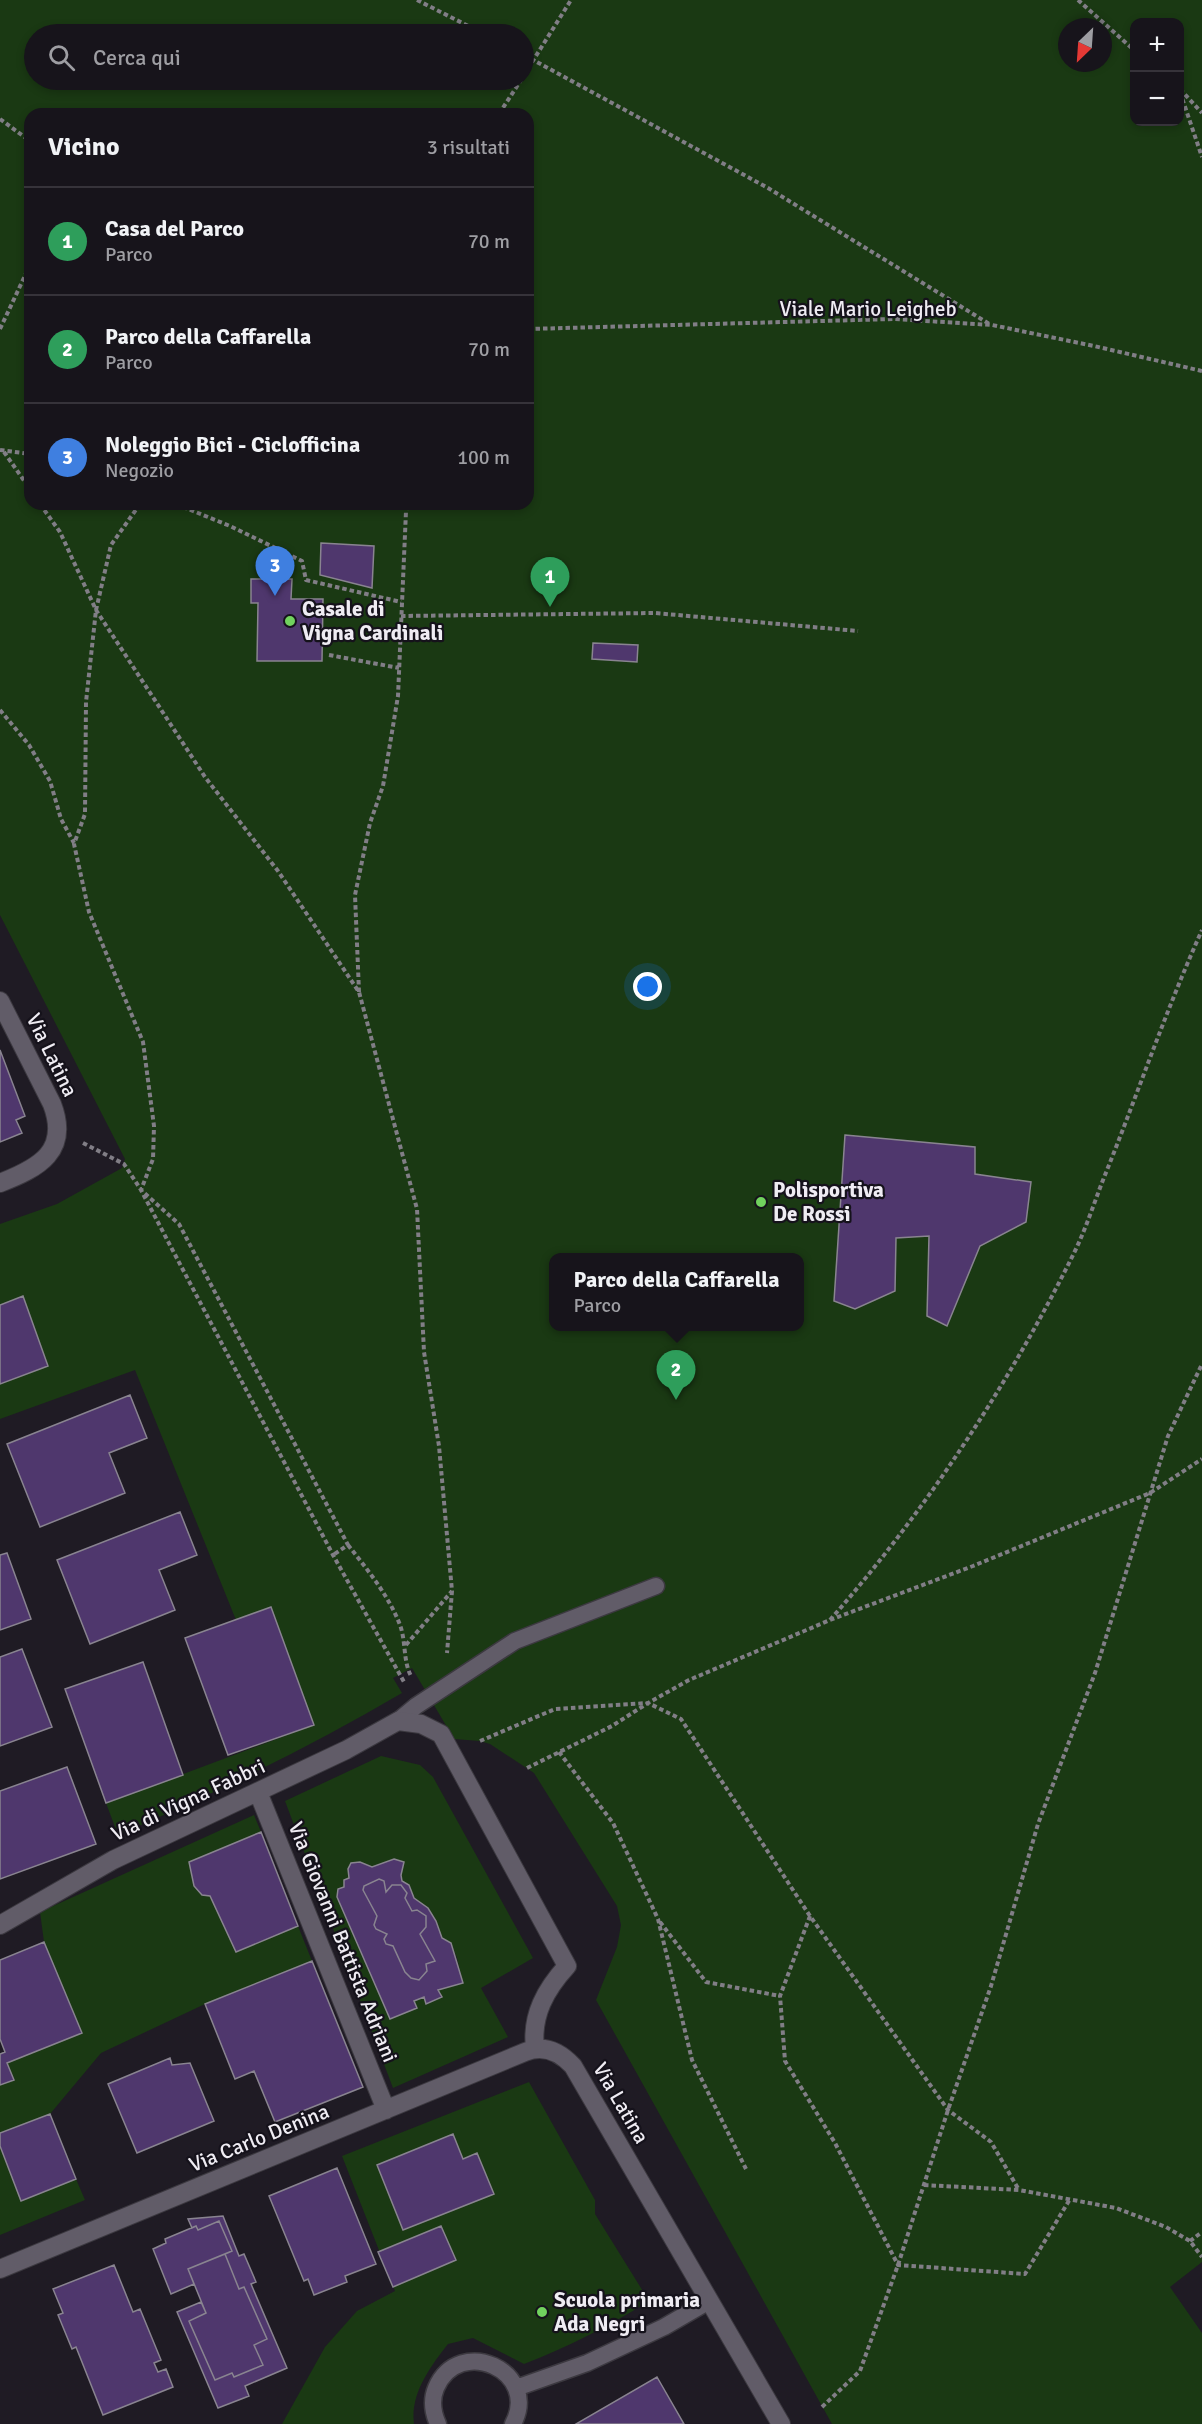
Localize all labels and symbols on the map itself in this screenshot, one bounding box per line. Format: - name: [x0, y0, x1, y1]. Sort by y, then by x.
- north arrow: [1058, 18, 1112, 72]
- street label: Viale Mario Leigheb: [779, 296, 957, 322]
- pin: 3: [256, 546, 294, 596]
- pin: 1: [530, 558, 570, 607]
- place label: Casale di Vigna Cardinali: [302, 596, 443, 646]
- marker: Casale di Vigna Cardinali: [283, 614, 297, 628]
- your location: [633, 972, 662, 1001]
- street label: Via Latina: [21, 1009, 83, 1101]
- place label: Polisportiva De Rossi: [773, 1177, 884, 1227]
- marker: Polisportiva De Rossi: [754, 1195, 768, 1209]
- pin: 2: [656, 1350, 696, 1400]
- street label: Via di Vigna Fabbri: [107, 1753, 269, 1847]
- street label: Via Giovanni Battista Adriani: [283, 1818, 403, 2066]
- street label: Via Latina: [587, 2058, 655, 2148]
- street label: Via Carlo Denina: [185, 2098, 333, 2178]
- place label: Scuola primaria Ada Negri: [554, 2287, 700, 2337]
- marker: Scuola primaria Ada Negri: [535, 2305, 549, 2319]

